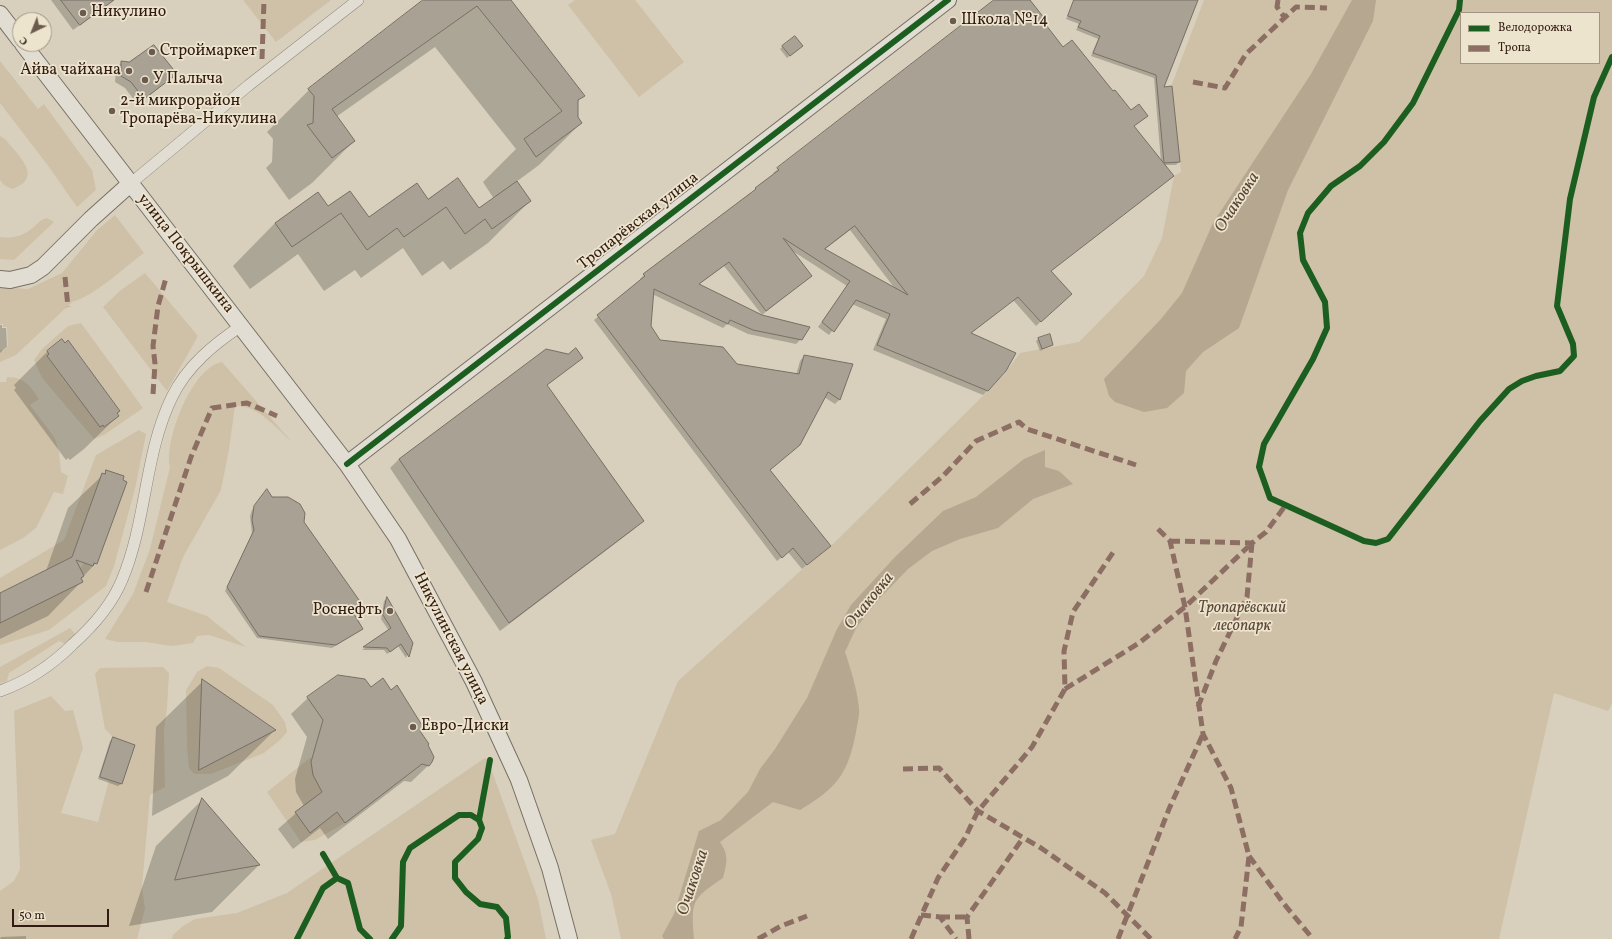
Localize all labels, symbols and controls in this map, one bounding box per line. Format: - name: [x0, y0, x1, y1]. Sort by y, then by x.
- place label: Никулино: [91, 3, 166, 23]
- marker: Никулино: [78, 8, 88, 18]
- place label: Школа №14: [961, 11, 1048, 31]
- north arrow: [12, 12, 52, 52]
- legend: [1460, 12, 1600, 64]
- marker: Школа №14: [948, 16, 958, 26]
- text: Велодорожка: [1498, 20, 1572, 36]
- text: С: [16, 33, 32, 48]
- text: Тропа: [1498, 40, 1531, 56]
- place label: Строймаркет: [160, 42, 257, 62]
- marker: Строймаркет: [147, 47, 157, 57]
- place label: Айва чайхана: [20, 61, 121, 81]
- marker: Айва чайхана: [124, 66, 134, 76]
- place label: У Палыча: [153, 70, 223, 90]
- marker: У Палыча: [140, 75, 150, 85]
- place label: 2-й микрорайон Тропарёва-Никулина: [120, 92, 277, 130]
- marker: 2-й микрорайон Тропарёва-Никулина: [107, 106, 117, 116]
- street label: Тропарёвская улица: [575, 169, 703, 275]
- water label: Очаковка: [1211, 169, 1265, 237]
- street label: улица Покрышкина: [132, 190, 238, 318]
- street label: Никулинская улица: [408, 569, 492, 709]
- water label: Очаковка: [841, 569, 899, 635]
- park label: Тропарёвский лесопарк: [1198, 599, 1286, 637]
- place label: Роснефть: [313, 601, 382, 621]
- marker: Роснефть: [385, 606, 395, 616]
- place label: Евро-Диски: [421, 717, 509, 737]
- marker: Евро-Диски: [408, 722, 418, 732]
- water label: Очаковка: [674, 848, 714, 918]
- scale bar: [14, 901, 111, 927]
- text: 50 m: [19, 908, 45, 924]

